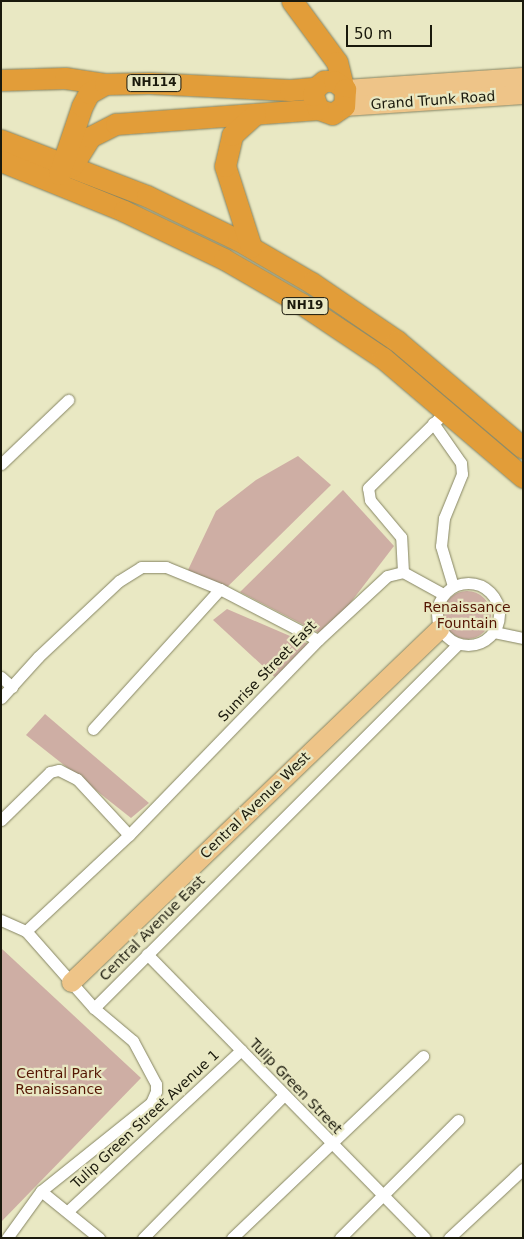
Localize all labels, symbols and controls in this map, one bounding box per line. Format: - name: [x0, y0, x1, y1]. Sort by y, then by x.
- scale bar: [349, 15, 435, 47]
- text: 50 m: [354, 25, 392, 43]
- road number: NH114: [125, 74, 183, 92]
- street label: Grand Trunk Road: [370, 87, 496, 113]
- road number: NH19: [281, 296, 329, 316]
- park label: Renaissance Fountain: [423, 599, 511, 632]
- street label: Sunrise Street East: [214, 617, 320, 725]
- street label: Central Avenue West: [197, 748, 313, 862]
- street label: Central Avenue East: [96, 872, 208, 984]
- street label: Tulip Green Street: [246, 1035, 346, 1137]
- street label: Tulip Green Street Avenue 1: [68, 1046, 222, 1192]
- park label: Central Park Renaissance: [15, 1065, 103, 1098]

